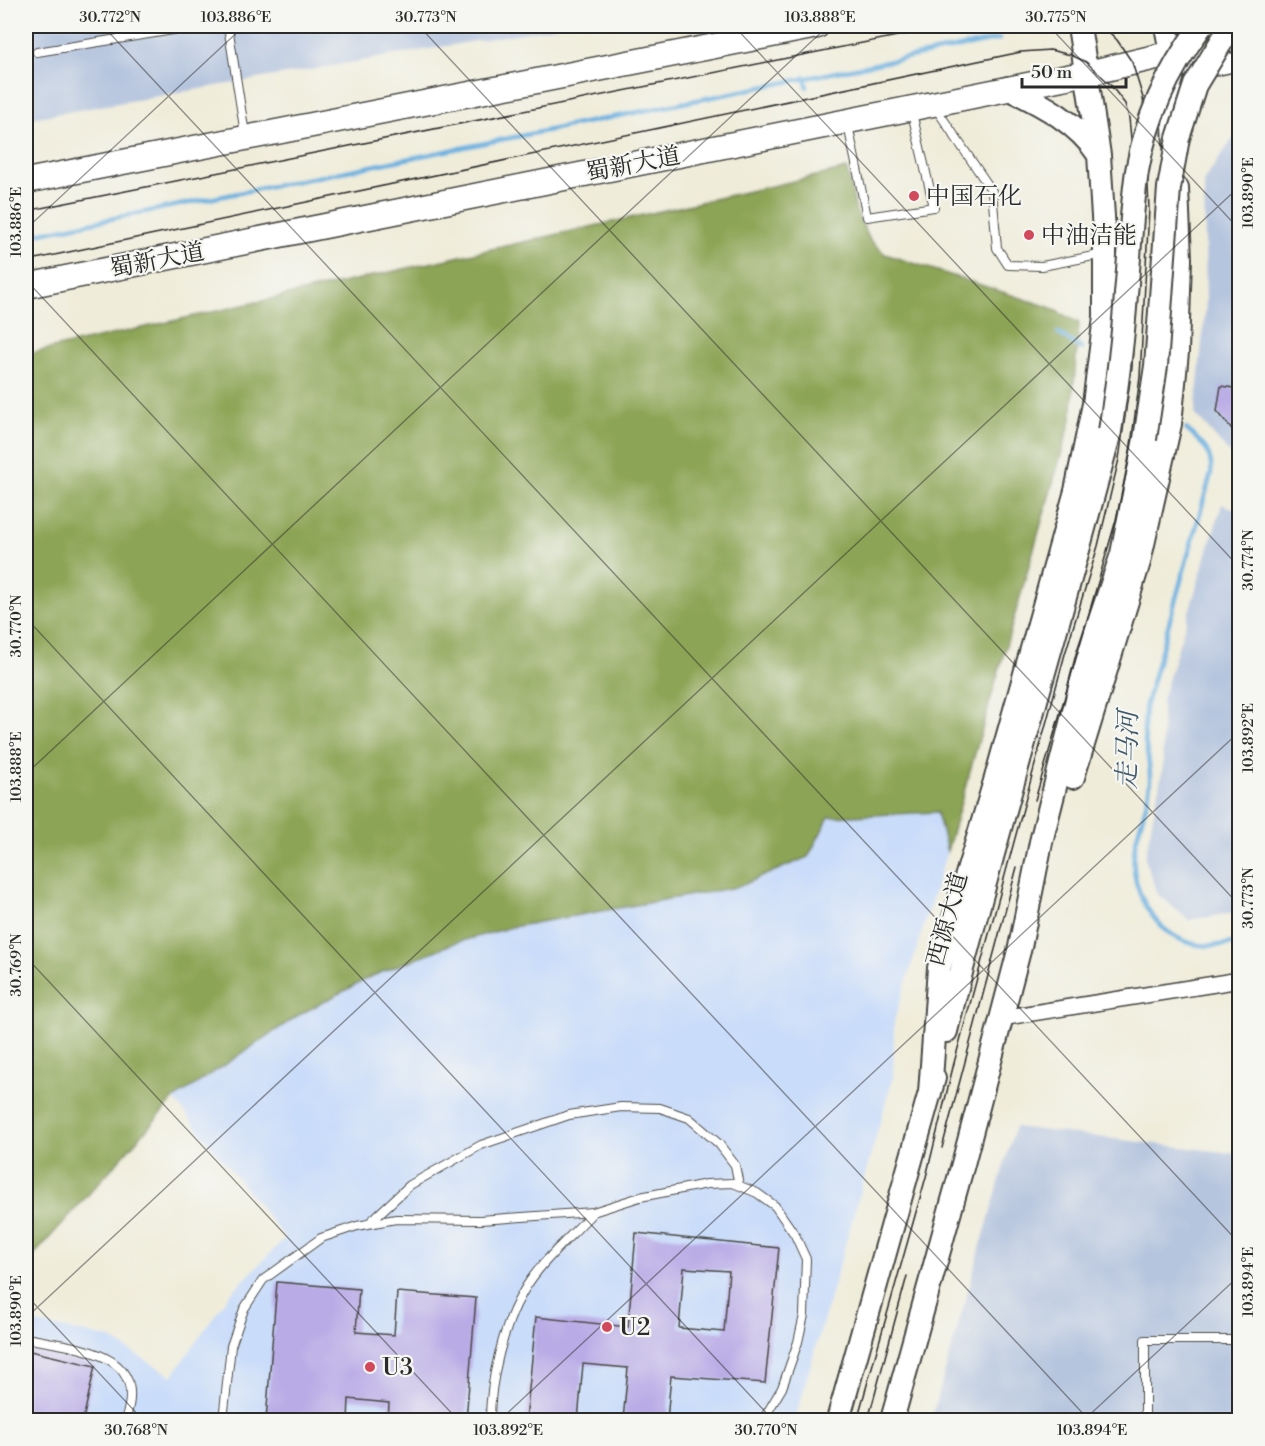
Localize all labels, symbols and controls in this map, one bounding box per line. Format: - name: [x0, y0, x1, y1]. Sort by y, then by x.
- text: 30.772°N: [79, 8, 141, 27]
- text: 103.886°E: [201, 8, 271, 27]
- text: 30.773°N: [395, 8, 457, 27]
- text: 103.888°E: [785, 8, 856, 27]
- text: 30.775°N: [1025, 8, 1087, 27]
- scale bar: [1022, 51, 1126, 89]
- text: 50 m: [1031, 61, 1073, 84]
- street label: 蜀新大道: [583, 141, 683, 189]
- text: 103.890°E: [1239, 157, 1258, 229]
- place label: 中国石化: [926, 182, 1022, 212]
- text: 103.886°E: [7, 187, 26, 257]
- marker: 中国石化: [907, 189, 921, 203]
- place label: 中油洁能: [1041, 221, 1137, 251]
- marker: 中油洁能: [1022, 228, 1036, 242]
- street label: 蜀新大道: [107, 237, 207, 285]
- text: 30.774°N: [1239, 529, 1258, 591]
- text: 30.770°N: [7, 595, 26, 657]
- text: 103.892°E: [1239, 703, 1258, 773]
- water label: 走马河: [1111, 707, 1145, 789]
- text: 103.888°E: [7, 732, 26, 803]
- text: 30.773°N: [1239, 867, 1258, 929]
- street label: 西源大道: [921, 869, 975, 970]
- text: 30.769°N: [7, 933, 26, 997]
- text: 103.894°E: [1239, 1247, 1258, 1317]
- text: 103.890°E: [7, 1275, 26, 1347]
- place label: U2: [619, 1313, 650, 1343]
- marker: U2: [600, 1320, 614, 1334]
- place label: U3: [382, 1353, 413, 1383]
- marker: U3: [363, 1360, 377, 1374]
- text: 30.768°N: [104, 1421, 168, 1440]
- text: 103.892°E: [473, 1421, 543, 1440]
- text: 30.770°N: [735, 1421, 797, 1440]
- text: 103.894°E: [1057, 1421, 1127, 1440]

